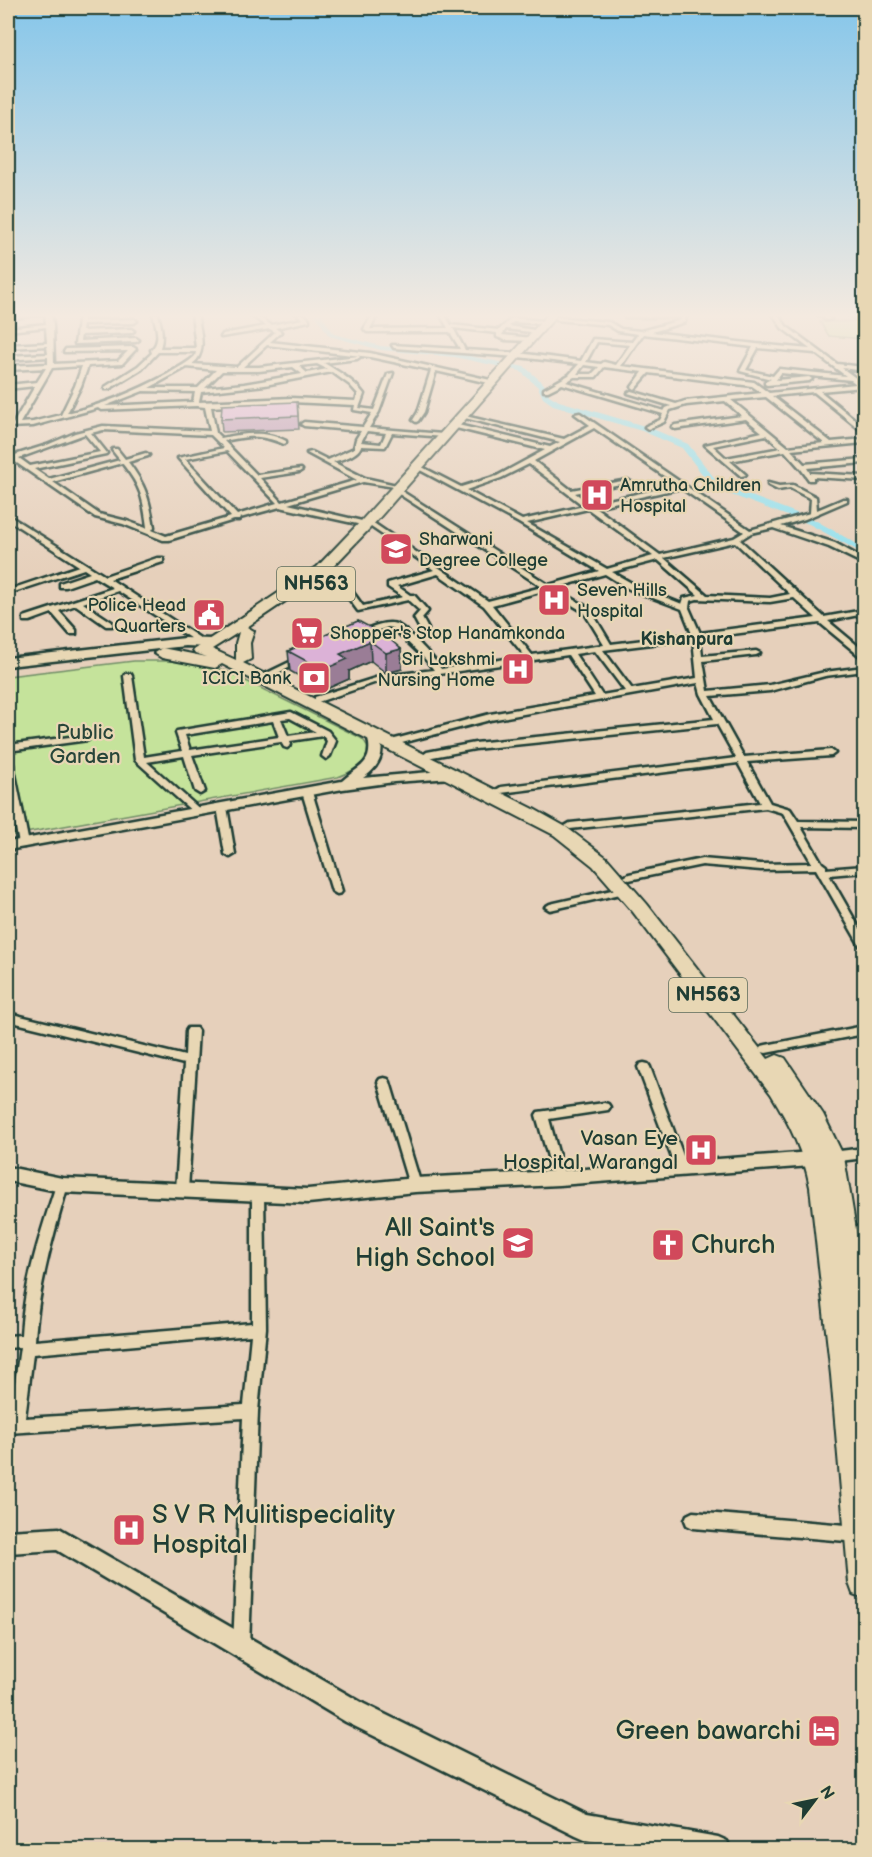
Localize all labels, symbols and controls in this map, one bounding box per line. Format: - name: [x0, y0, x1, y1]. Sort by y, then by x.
- place label: Amrutha Children Hospital: [620, 475, 761, 517]
- hospital icon: Amrutha Children Hospital: [579, 477, 615, 513]
- place label: Sharwani Degree College: [419, 529, 548, 571]
- school or university icon: Sharwani Degree College: [378, 531, 414, 567]
- road number: NH563: [277, 567, 355, 601]
- place label: Seven Hills Hospital: [577, 580, 667, 622]
- hospital icon: Seven Hills Hospital: [536, 582, 572, 618]
- place label: Police Head Quarters: [88, 595, 186, 637]
- public building icon: Police Head Quarters: [191, 597, 227, 633]
- supermarket icon: Shopper's Stop Hanamkonda: [289, 615, 325, 651]
- place label: Shopper's Stop Hanamkonda: [330, 623, 565, 644]
- district label: Kishanpura: [641, 629, 733, 650]
- place label: Sri Lakshmi Nursing Home: [377, 649, 495, 691]
- hospital icon: Sri Lakshmi Nursing Home: [500, 651, 536, 687]
- bank icon: ICICI Bank: [296, 660, 332, 696]
- place label: ICICI Bank: [202, 668, 291, 689]
- park label: Public Garden: [49, 720, 121, 769]
- road number: NH563: [669, 978, 747, 1012]
- place label: Vasan Eye Hospital, Warangal: [503, 1126, 678, 1175]
- hospital icon: Vasan Eye Hospital, Warangal: [683, 1132, 719, 1168]
- place label: All Saint's High School: [355, 1213, 495, 1274]
- school or university icon: All Saint's High School: [500, 1225, 536, 1261]
- church icon: Church: [650, 1227, 686, 1263]
- place label: Church: [691, 1230, 775, 1261]
- place label: S V R Mulitispeciality Hospital: [152, 1500, 395, 1561]
- hospital icon: S V R Mulitispeciality Hospital: [111, 1512, 147, 1548]
- hotel icon: Green bawarchi: [806, 1713, 842, 1749]
- place label: Green bawarchi: [616, 1716, 801, 1747]
- north arrow: [785, 1770, 845, 1830]
- text: N: [815, 1783, 838, 1803]

